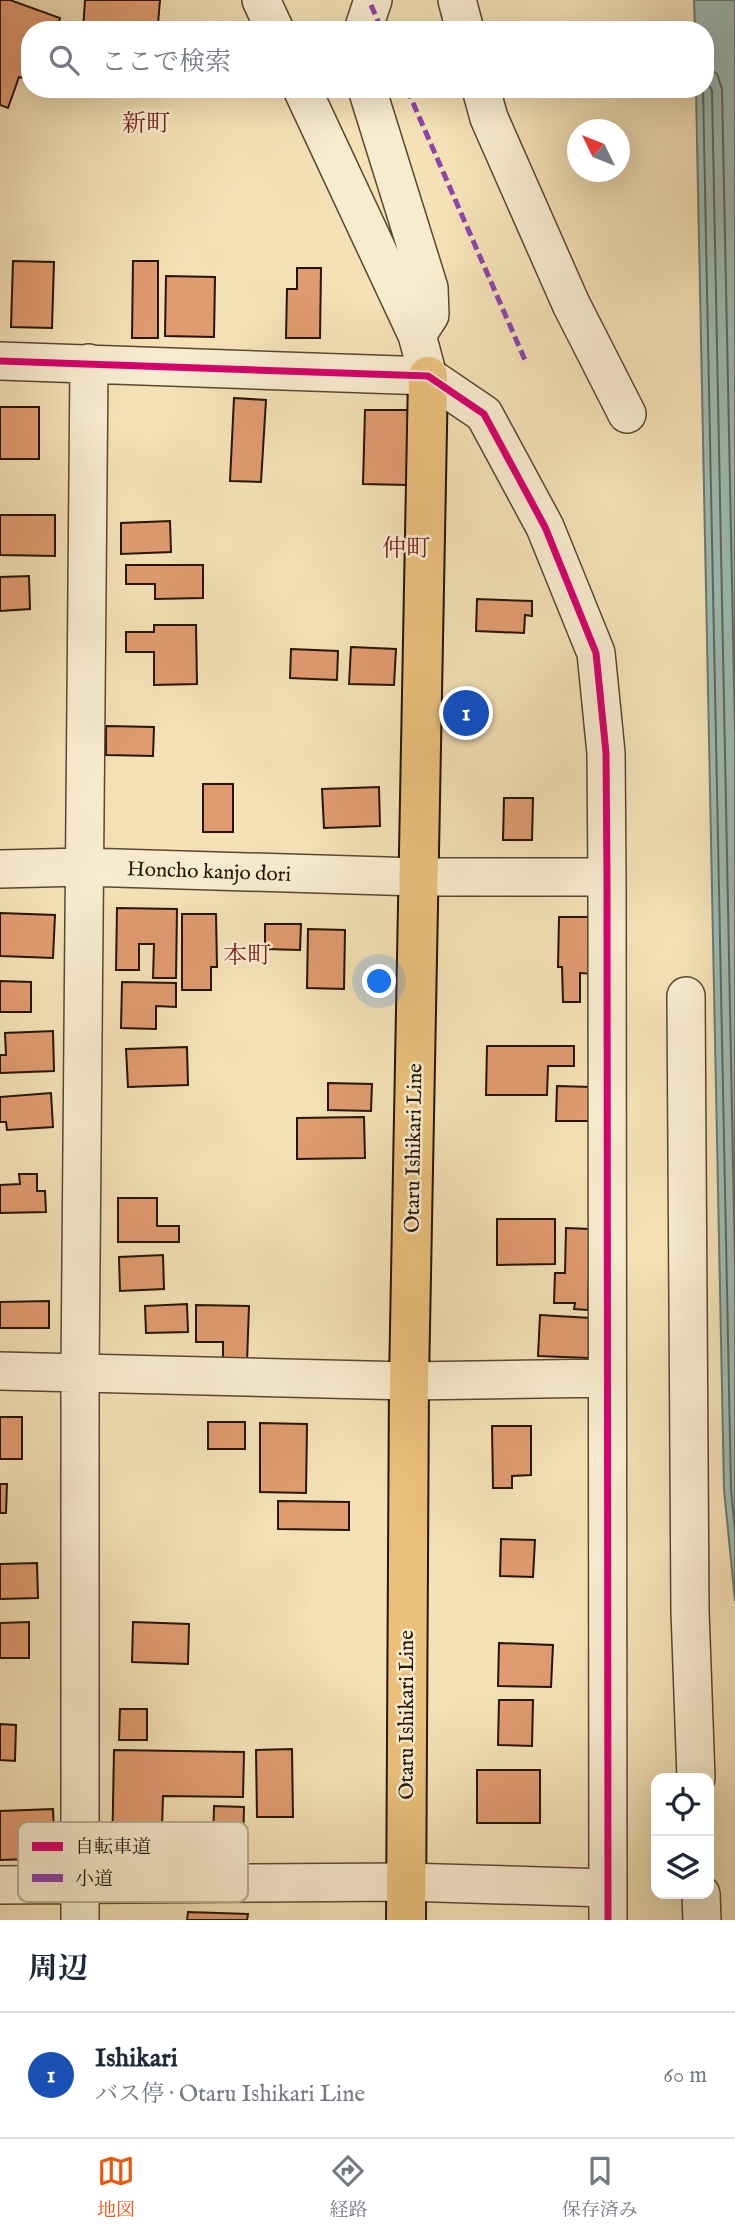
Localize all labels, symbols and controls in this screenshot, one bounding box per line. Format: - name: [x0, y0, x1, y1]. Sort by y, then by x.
- search box: [21, 21, 714, 98]
- icon: search: [45, 41, 83, 79]
- text: ここで検索: [101, 46, 231, 79]
- district label: 新町: [122, 109, 170, 140]
- north arrow: [567, 119, 630, 182]
- district label: 仲町: [382, 534, 430, 565]
- pin: 1: [443, 687, 489, 739]
- street label: Honcho kanjo dori: [126, 856, 291, 889]
- district label: 本町: [223, 941, 271, 972]
- your location: [362, 964, 396, 998]
- street label: Otaru Ishikari Line: [400, 1063, 429, 1233]
- street label: Otaru Ishikari Line: [394, 1630, 421, 1800]
- map controls: [651, 1773, 714, 1899]
- button: locate: [651, 1773, 714, 1836]
- legend: [18, 1822, 248, 1902]
- text: 自転車道: [75, 1836, 151, 1860]
- button: layers: [651, 1836, 714, 1899]
- text: 小道: [75, 1868, 113, 1892]
- text: 周辺: [28, 1951, 88, 1989]
- text: Ishikari: [95, 2042, 178, 2075]
- text: 1: [47, 2061, 55, 2090]
- text: 60 m: [663, 2061, 707, 2090]
- text: バス停 · Otaru Ishikari Line: [95, 2080, 365, 2109]
- tab: 地図: [97, 2152, 135, 2223]
- tab: 経路: [329, 2152, 368, 2223]
- tab: 保存済み: [562, 2152, 638, 2223]

